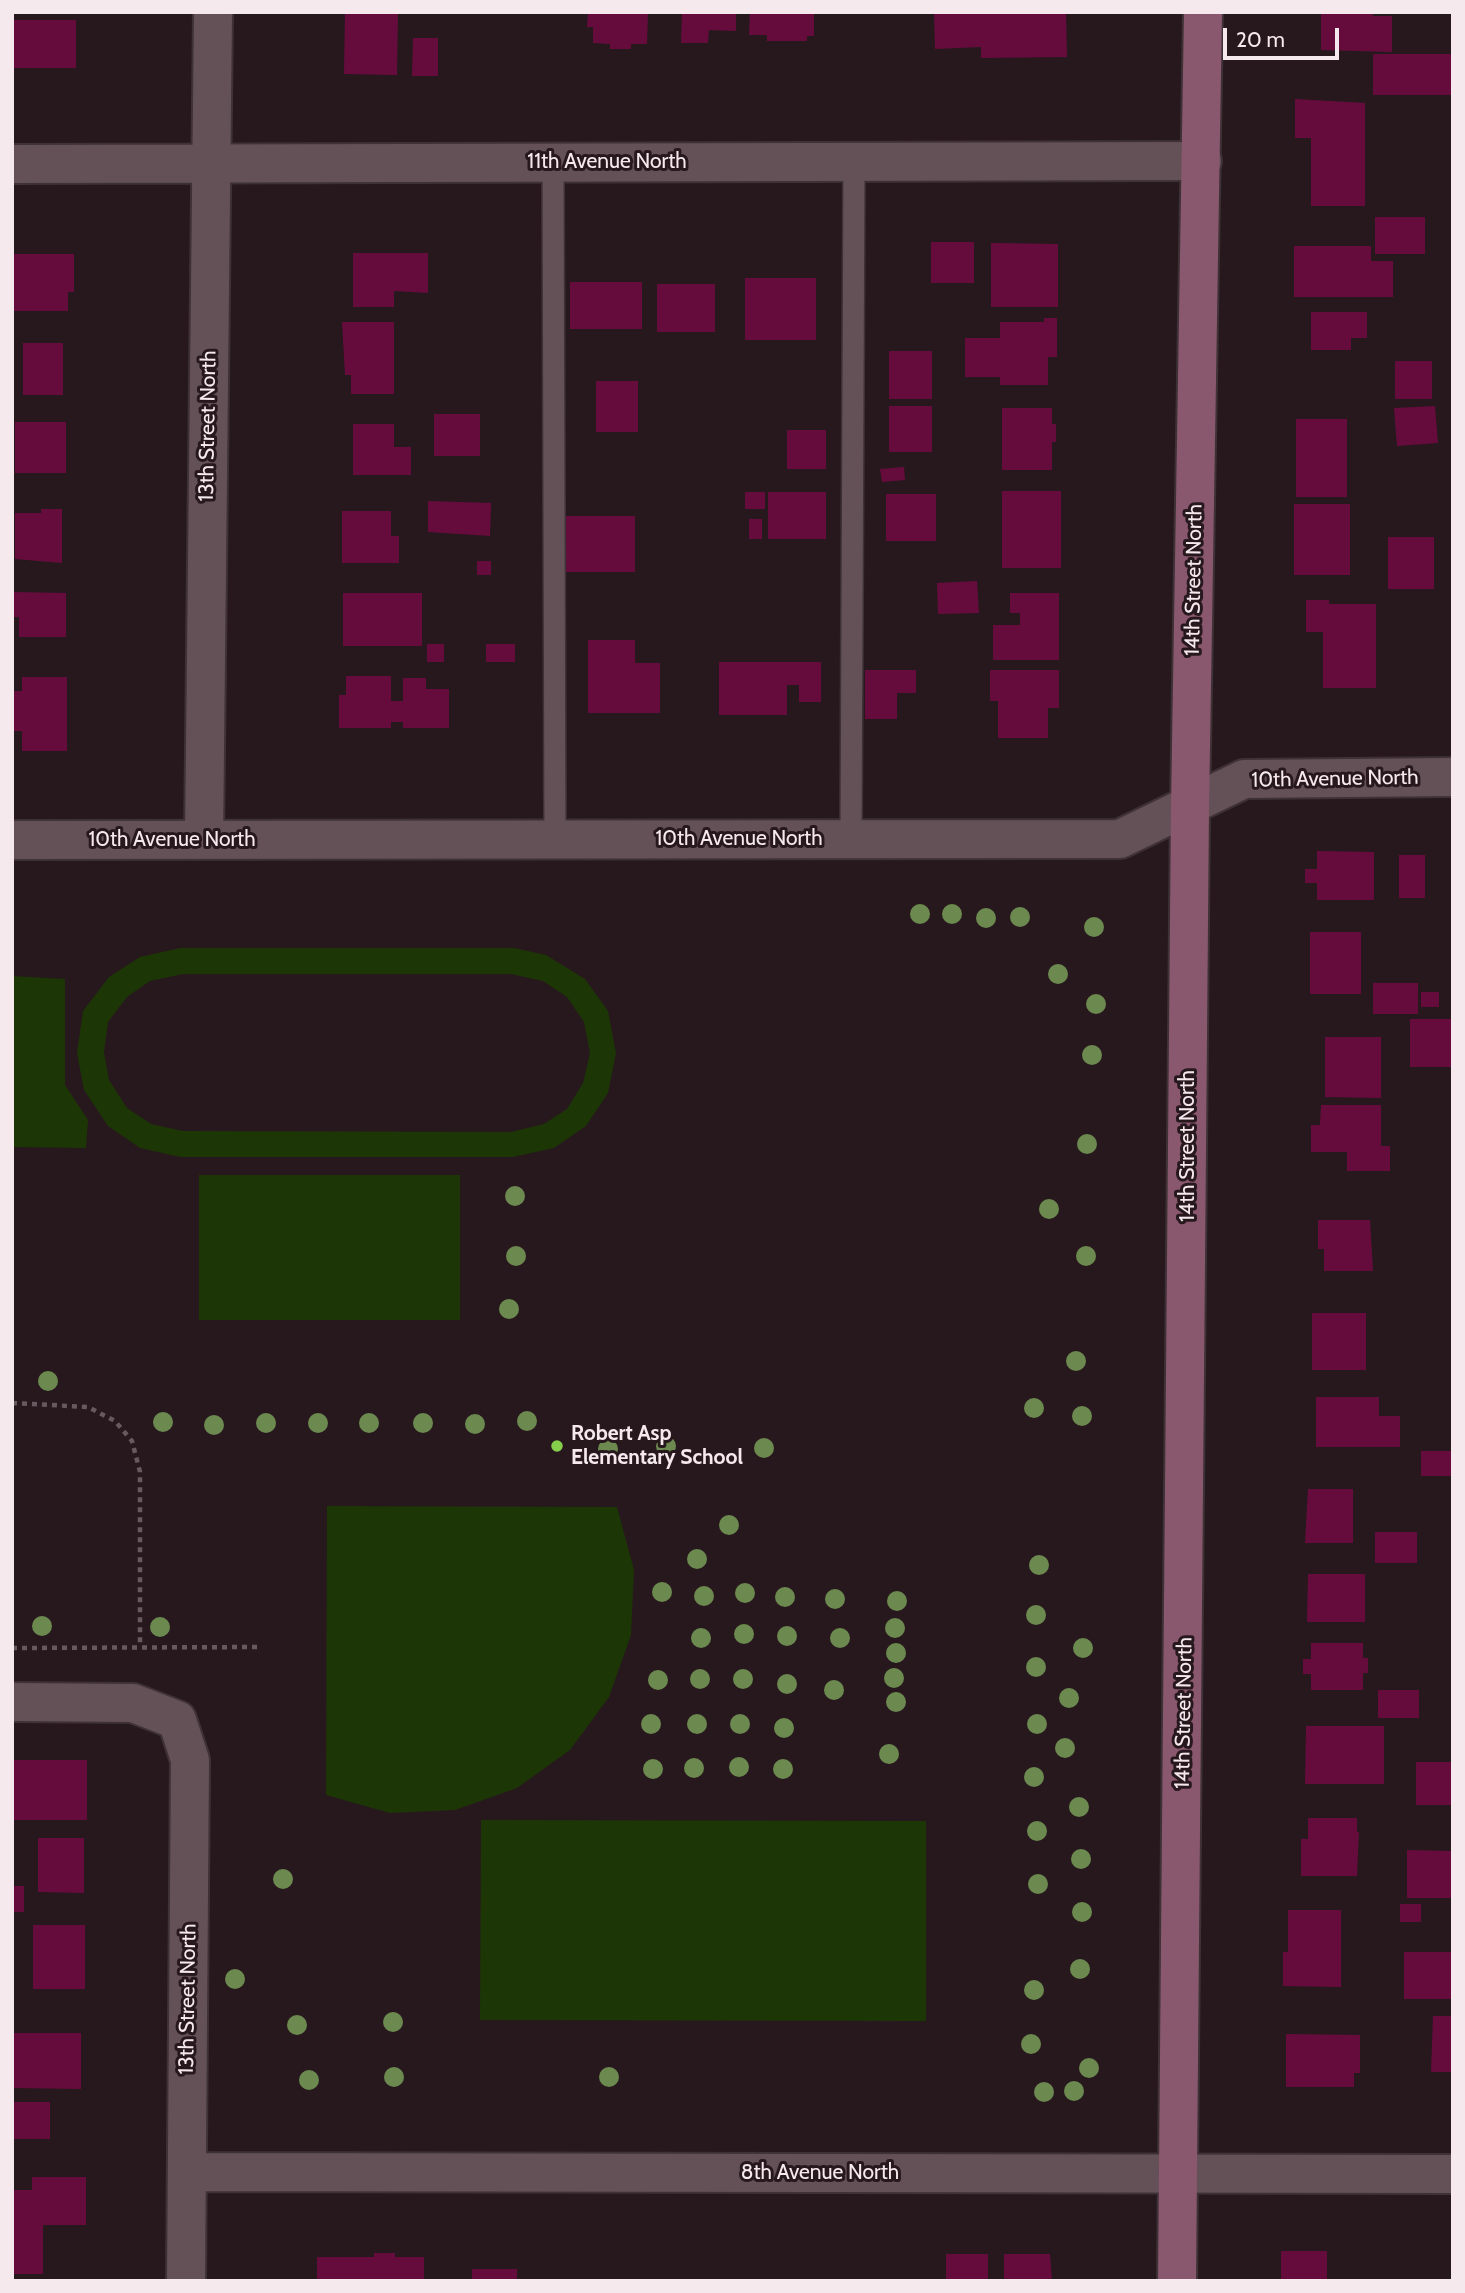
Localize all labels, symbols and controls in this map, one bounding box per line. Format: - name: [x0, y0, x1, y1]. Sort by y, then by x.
- scale bar: [1227, 14, 1342, 58]
- text: 20 m: [1236, 27, 1285, 52]
- street label: 11th Avenue North: [527, 149, 687, 175]
- street label: 13th Street North: [194, 350, 222, 502]
- street label: 14th Street North: [1180, 504, 1208, 656]
- street label: 10th Avenue North: [1251, 765, 1419, 793]
- street label: 10th Avenue North: [655, 826, 823, 852]
- street label: 10th Avenue North: [88, 827, 256, 853]
- street label: 14th Street North: [1175, 1070, 1201, 1222]
- place label: Robert Asp Elementary School: [571, 1421, 743, 1471]
- marker: Robert Asp Elementary School: [549, 1438, 565, 1454]
- street label: 14th Street North: [1170, 1637, 1198, 1789]
- street label: 13th Street North: [174, 1923, 202, 2075]
- street label: 8th Avenue North: [741, 2160, 899, 2186]

